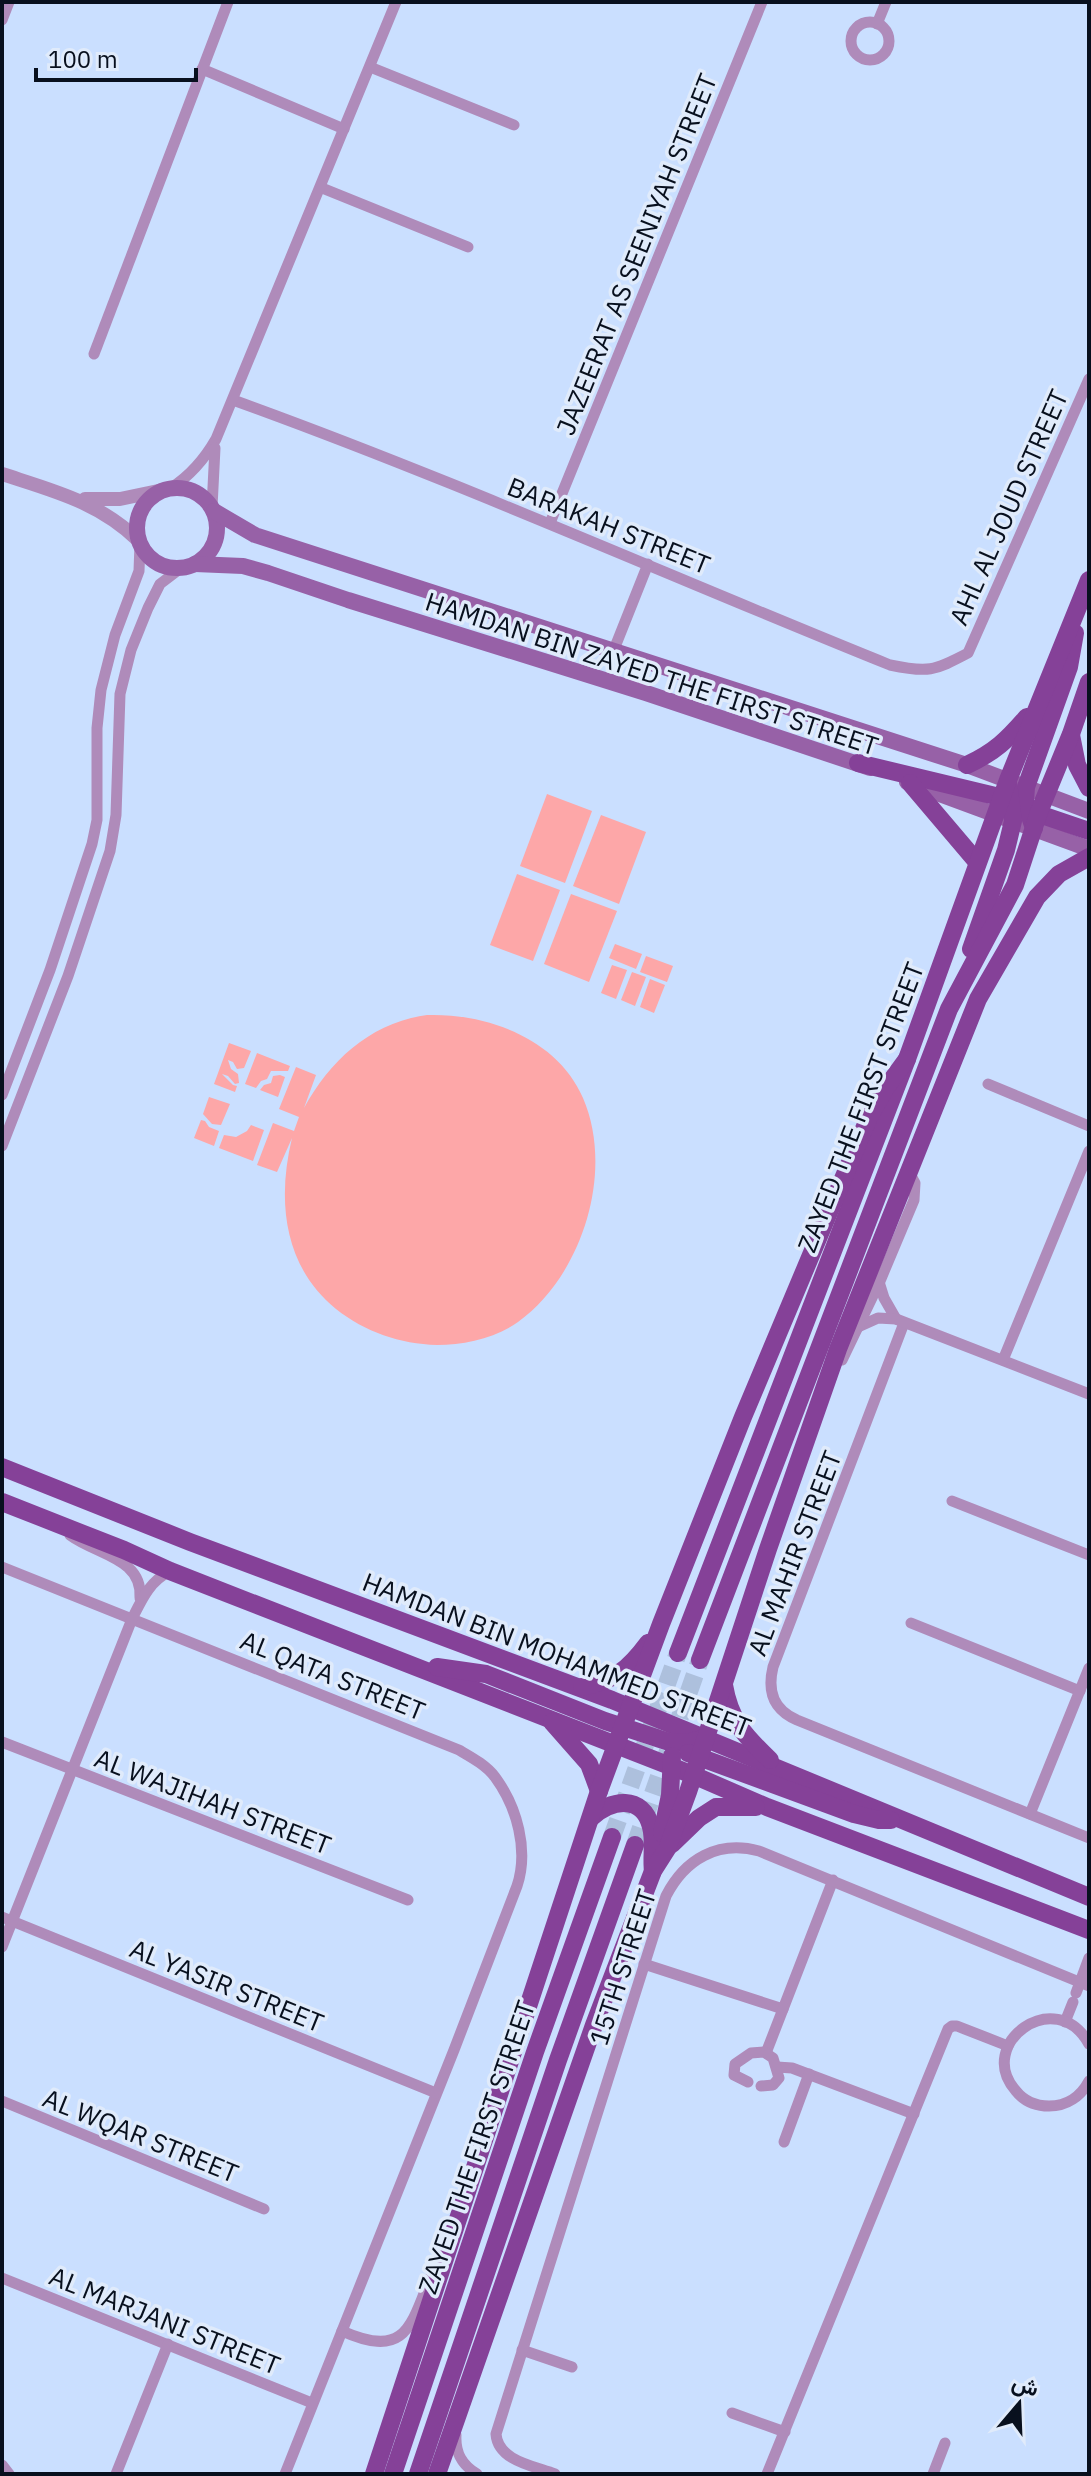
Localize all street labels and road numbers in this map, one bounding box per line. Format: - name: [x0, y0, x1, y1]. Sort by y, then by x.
- street label: JAZEERAT AS SEENIYAH STREET: [548, 68, 724, 440]
- street label: AHL AL JOUD STREET: [941, 384, 1075, 630]
- street label: BARAKAH STREET: [503, 469, 716, 581]
- street label: HAMDAN BIN ZAYED THE FIRST STREET: [421, 584, 883, 762]
- street label: ZAYED THE FIRST STREET: [789, 957, 931, 1257]
- street label: AL MAHIR STREET: [739, 1446, 849, 1660]
- street label: HAMDAN BIN MOHAMMED STREET: [358, 1564, 756, 1744]
- street label: AL QATA STREET: [236, 1622, 430, 1728]
- street label: AL WAJIHAH STREET: [90, 1740, 336, 1862]
- street label: 15TH STREET: [581, 1885, 663, 2049]
- street label: AL YASIR STREET: [125, 1931, 329, 2039]
- street label: ZAYED THE FIRST STREET: [410, 1996, 542, 2298]
- street label: AL WQAR STREET: [38, 2080, 244, 2190]
- street label: AL MARJANI STREET: [45, 2258, 285, 2382]

